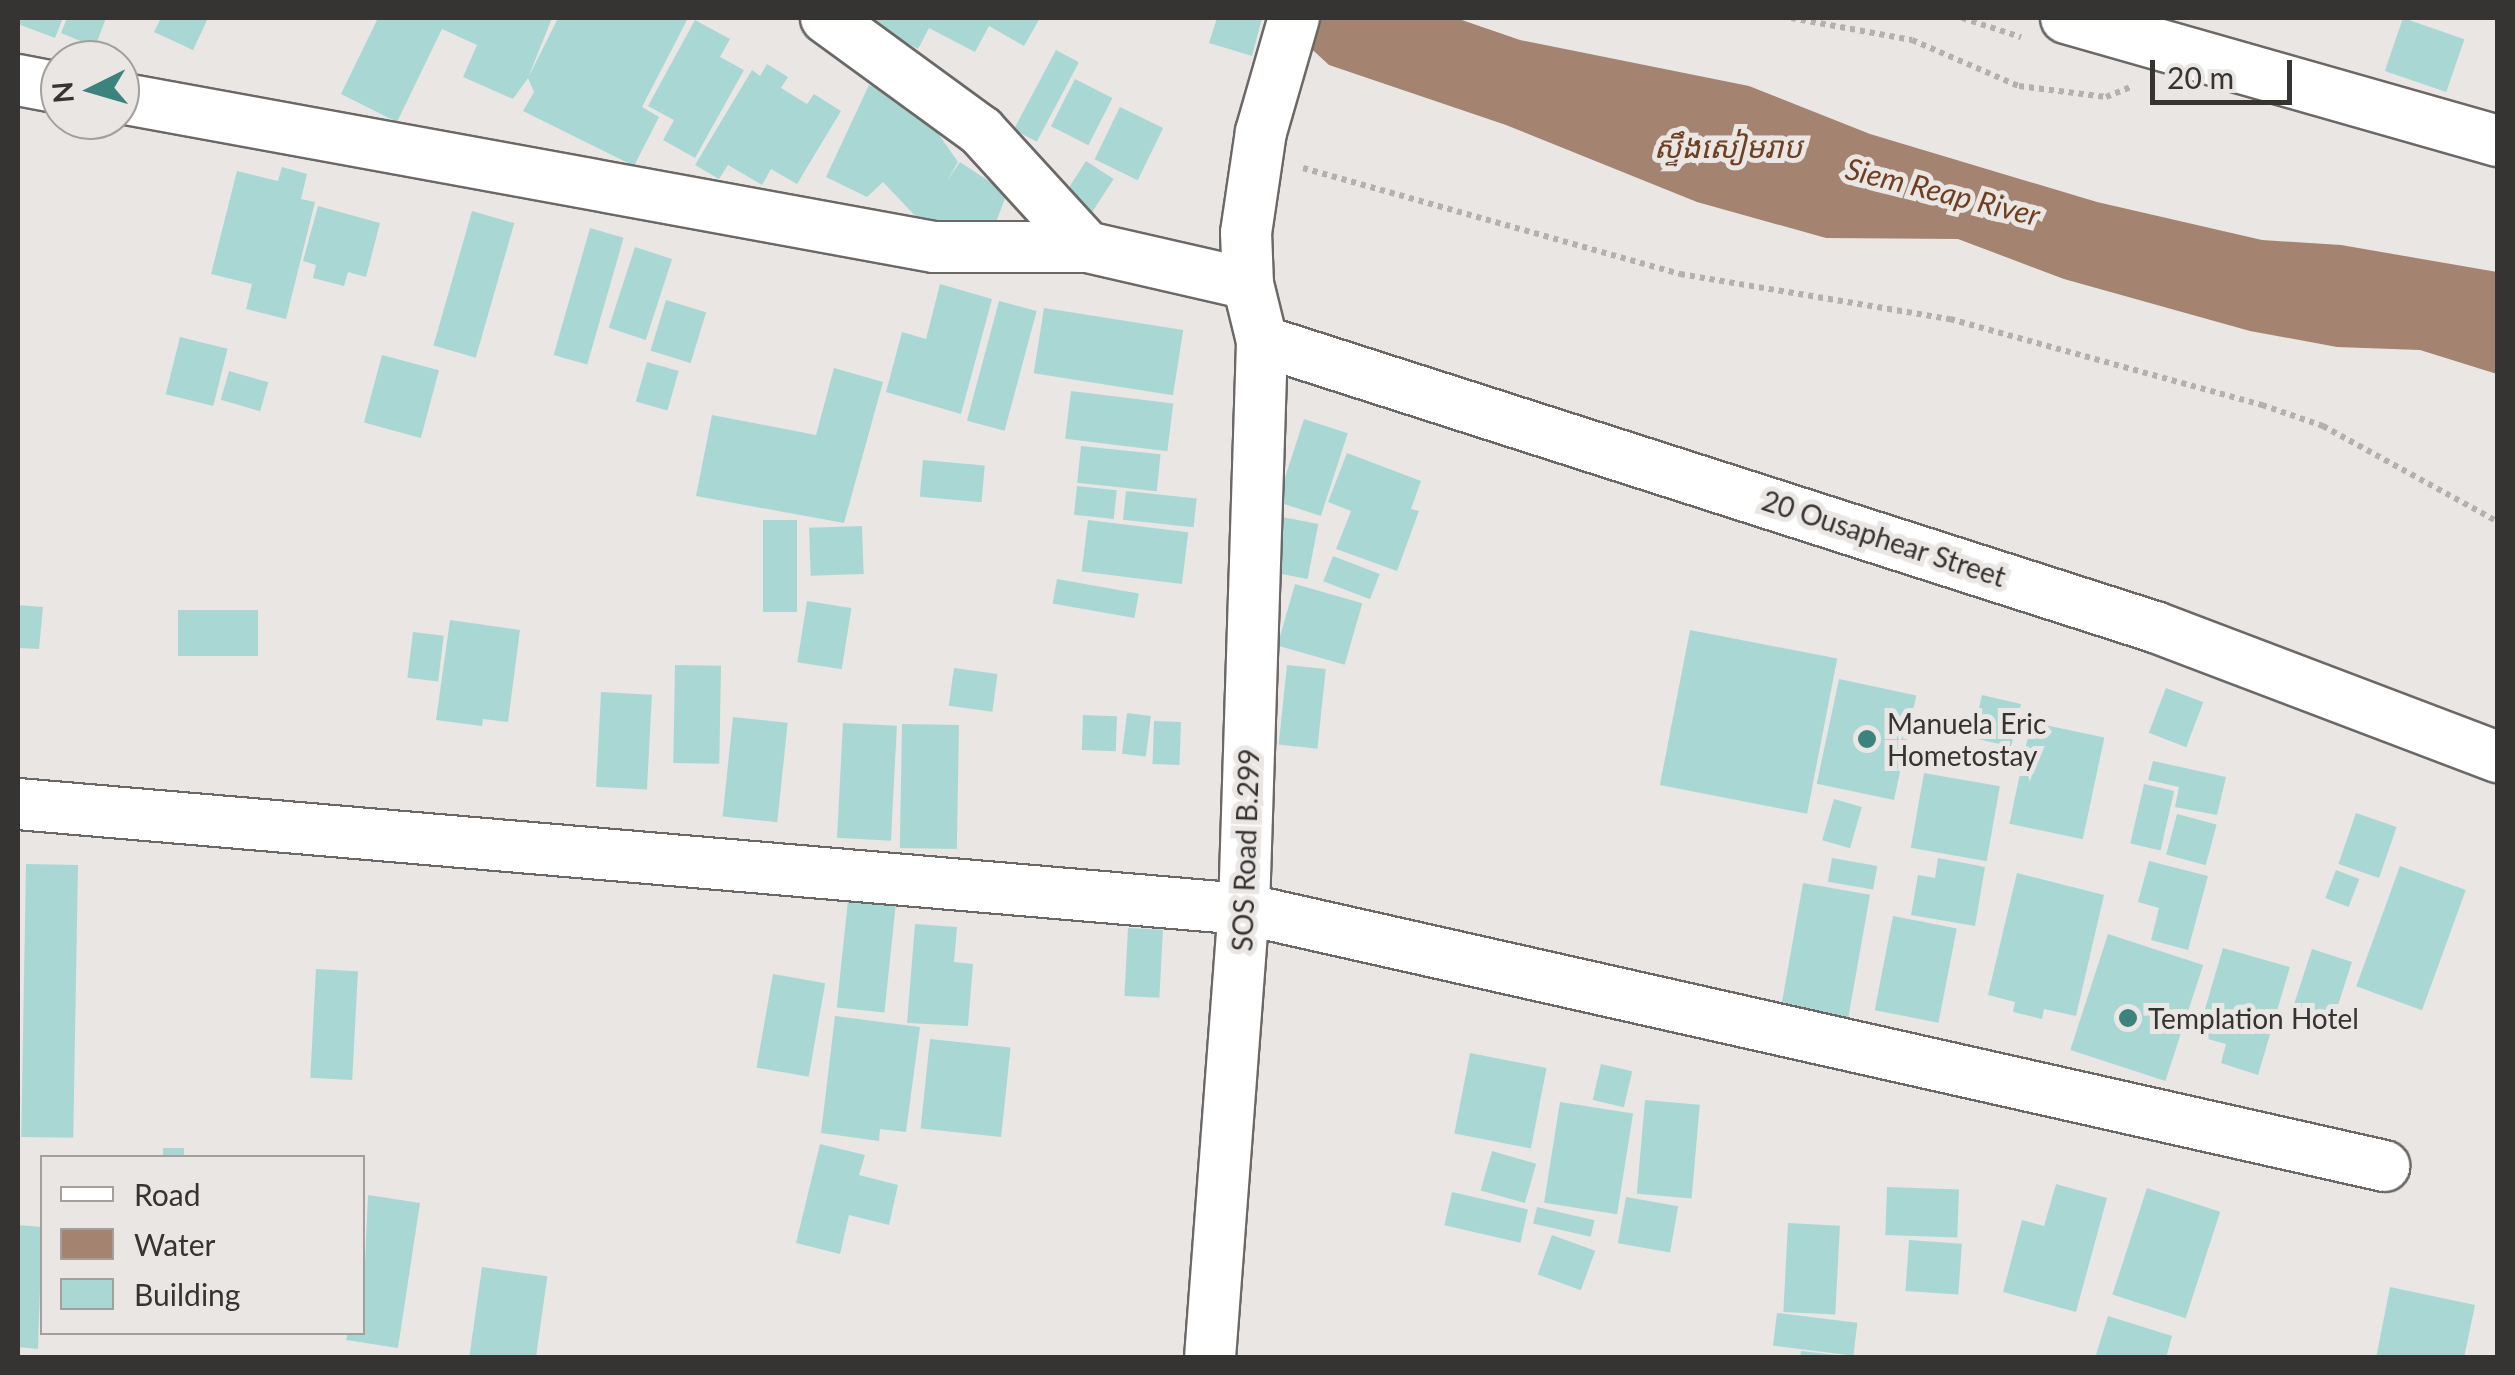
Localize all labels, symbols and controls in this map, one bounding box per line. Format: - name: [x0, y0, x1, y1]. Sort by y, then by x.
- north arrow: [40, 40, 140, 140]
- scale bar: [2155, 40, 2298, 102]
- text: 20 m: [2167, 59, 2234, 95]
- text: N: [44, 80, 80, 105]
- water label: ស្ទឹងសៀមរាប: [1654, 128, 1802, 164]
- water label: Siem Reap River: [1842, 149, 2044, 233]
- street label: 20 Ousaphear Street: [1758, 483, 2010, 593]
- place label: Manuela Eric Hometostay: [1887, 706, 2046, 772]
- marker: Manuela Eric Hometostay: [1856, 728, 1878, 750]
- street label: SOS Road B.299: [1225, 748, 1265, 952]
- place label: Templation Hotel: [2148, 1001, 2359, 1035]
- marker: Templation Hotel: [2117, 1007, 2139, 1029]
- legend: [40, 1155, 365, 1335]
- text: Road: [134, 1176, 201, 1212]
- text: Water: [134, 1226, 216, 1262]
- text: Building: [134, 1276, 240, 1312]

